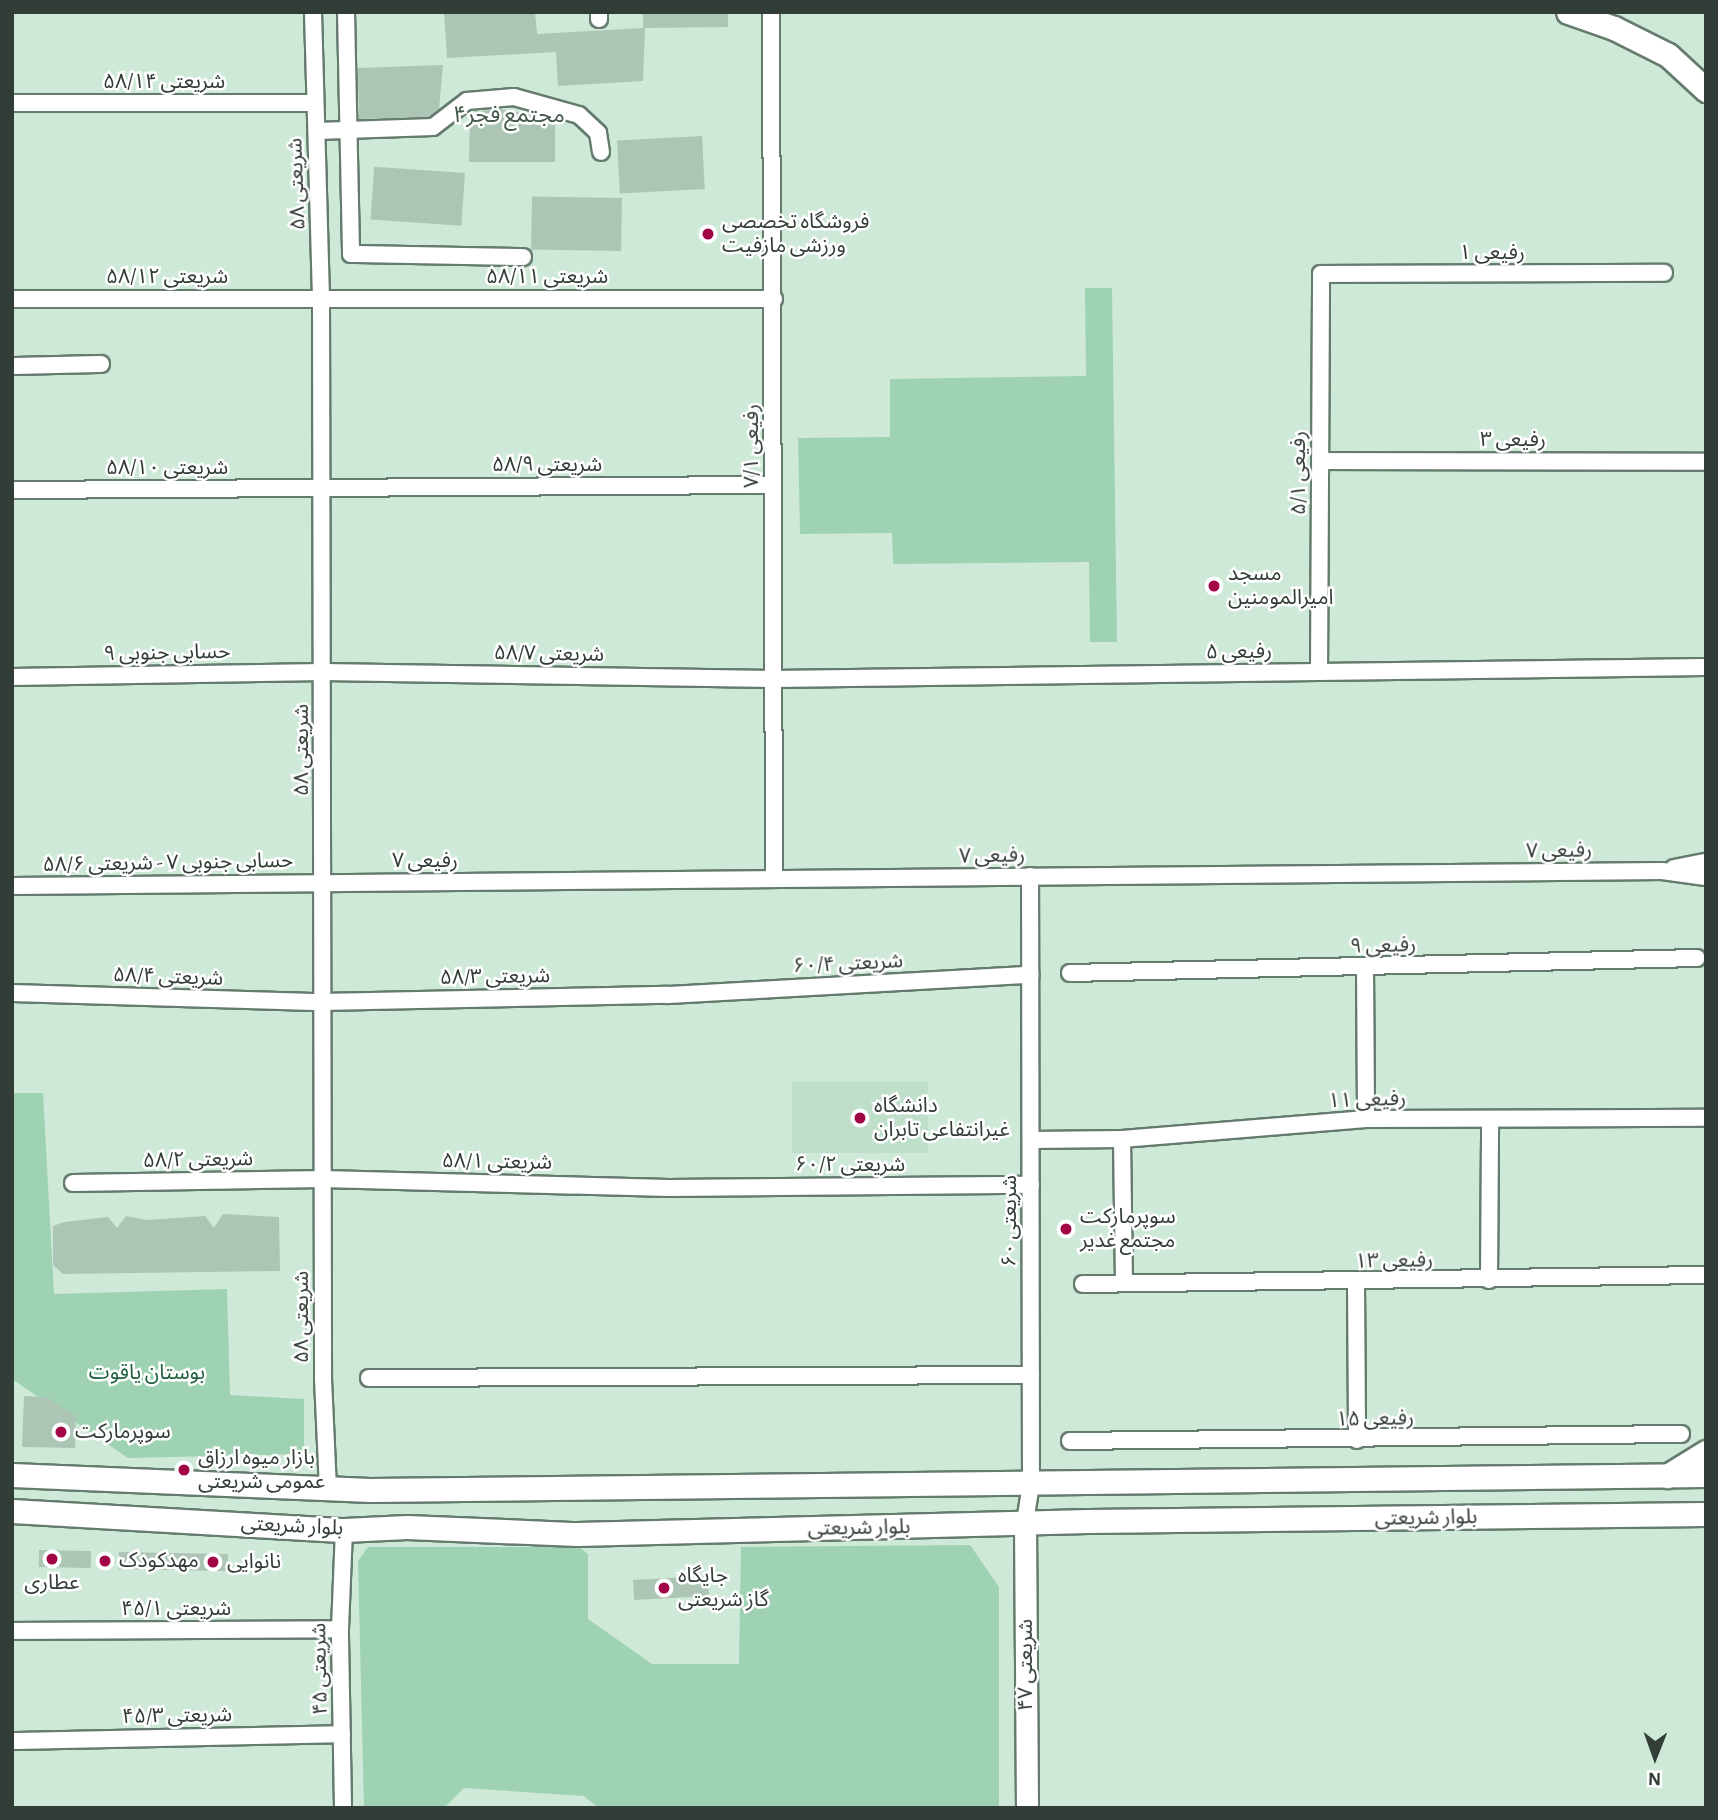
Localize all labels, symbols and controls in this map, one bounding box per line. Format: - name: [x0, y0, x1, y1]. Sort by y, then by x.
- street label: شریعتی ۵۸/۱۴: [103, 69, 225, 95]
- district label: مجتمع فجر۴: [453, 102, 565, 130]
- street label: شریعتی ۵۸: [283, 138, 311, 230]
- place label: فروشگاه تخصصی ورزشی مازفیت: [722, 209, 869, 259]
- marker: فروشگاه تخصصی ورزشی مازفیت: [700, 226, 716, 242]
- street label: رفیعی ۱: [1459, 240, 1525, 266]
- street label: شریعتی ۵۸/۱۲: [106, 264, 228, 290]
- street label: شریعتی ۵۸/۱۱: [486, 264, 608, 290]
- street label: رفیعی ۷/۱: [739, 404, 765, 488]
- street label: رفیعی ۳: [1480, 427, 1546, 453]
- street label: رفیعی ۵/۱: [1286, 431, 1312, 515]
- street label: شریعتی ۵۸/۹: [492, 452, 602, 478]
- street label: شریعتی ۵۸/۱۰: [106, 455, 228, 481]
- place label: مسجد امیرالمومنین: [1228, 561, 1334, 611]
- marker: مسجد امیرالمومنین: [1206, 578, 1222, 594]
- street label: حسابی جنوبی ۹: [103, 639, 231, 667]
- street label: رفیعی ۵: [1206, 639, 1272, 665]
- street label: شریعتی ۵۸/۷: [494, 640, 604, 668]
- street label: شریعتی ۵۸: [289, 704, 315, 796]
- street label: رفیعی ۷: [1526, 838, 1592, 864]
- street label: رفیعی ۷: [959, 843, 1025, 869]
- street label: حسابی جنوبی ۷ - شریعتی ۵۸/۶: [43, 848, 293, 878]
- street label: رفیعی ۷: [392, 848, 458, 874]
- street label: رفیعی ۹: [1349, 932, 1417, 960]
- street label: شریعتی ۶۰/۴: [792, 949, 904, 979]
- street label: شریعتی ۵۸/۴: [113, 962, 223, 992]
- street label: شریعتی ۵۸/۳: [440, 963, 550, 991]
- street label: رفیعی ۱۱: [1327, 1086, 1407, 1114]
- place label: دانشگاه غیرانتفاعی تابران: [874, 1093, 1010, 1143]
- marker: دانشگاه غیرانتفاعی تابران: [852, 1110, 868, 1126]
- street label: شریعتی ۵۸/۲: [143, 1146, 253, 1174]
- street label: شریعتی ۵۸/۱: [442, 1148, 552, 1176]
- street label: شریعتی ۶۰/۲: [795, 1152, 905, 1178]
- street label: شریعتی ۶۰: [997, 1175, 1023, 1267]
- place label: سوپرمارکت مجتمع غدیر: [1080, 1204, 1176, 1254]
- marker: سوپرمارکت مجتمع غدیر: [1058, 1221, 1074, 1237]
- street label: رفیعی ۱۳: [1355, 1248, 1433, 1274]
- street label: شریعتی ۵۸: [289, 1271, 315, 1363]
- park label: بوستان یاقوت: [89, 1360, 205, 1386]
- street label: رفیعی ۱۵: [1336, 1406, 1414, 1432]
- place label: سوپرمارکت: [75, 1419, 171, 1445]
- marker: سوپرمارکت: [53, 1424, 69, 1440]
- place label: بازار میوه ارزاق عمومی شریعتی: [198, 1445, 325, 1495]
- marker: بازار میوه ارزاق عمومی شریعتی: [176, 1462, 192, 1478]
- street label: بلوار شریعتی: [1374, 1505, 1478, 1531]
- street label: بلوار شریعتی: [240, 1511, 344, 1541]
- street label: بلوار شریعتی: [807, 1515, 911, 1541]
- place label: مهدکودک: [119, 1548, 199, 1574]
- place label: نانوایی: [227, 1549, 281, 1575]
- marker: عطاری: [44, 1551, 60, 1567]
- marker: مهدکودک: [97, 1553, 113, 1569]
- marker: نانوایی: [205, 1554, 221, 1570]
- place label: جایگاه گاز شریعتی: [678, 1563, 769, 1613]
- place label: عطاری: [24, 1570, 80, 1596]
- marker: جایگاه گاز شریعتی: [656, 1580, 672, 1596]
- street label: شریعتی ۴۵/۱: [121, 1596, 231, 1622]
- street label: شریعتی ۴۷: [1013, 1619, 1039, 1711]
- street label: شریعتی ۴۵: [307, 1623, 333, 1715]
- street label: شریعتی ۴۵/۳: [122, 1702, 232, 1730]
- north arrow: [1620, 1722, 1690, 1792]
- text: N: [1648, 1769, 1661, 1788]

